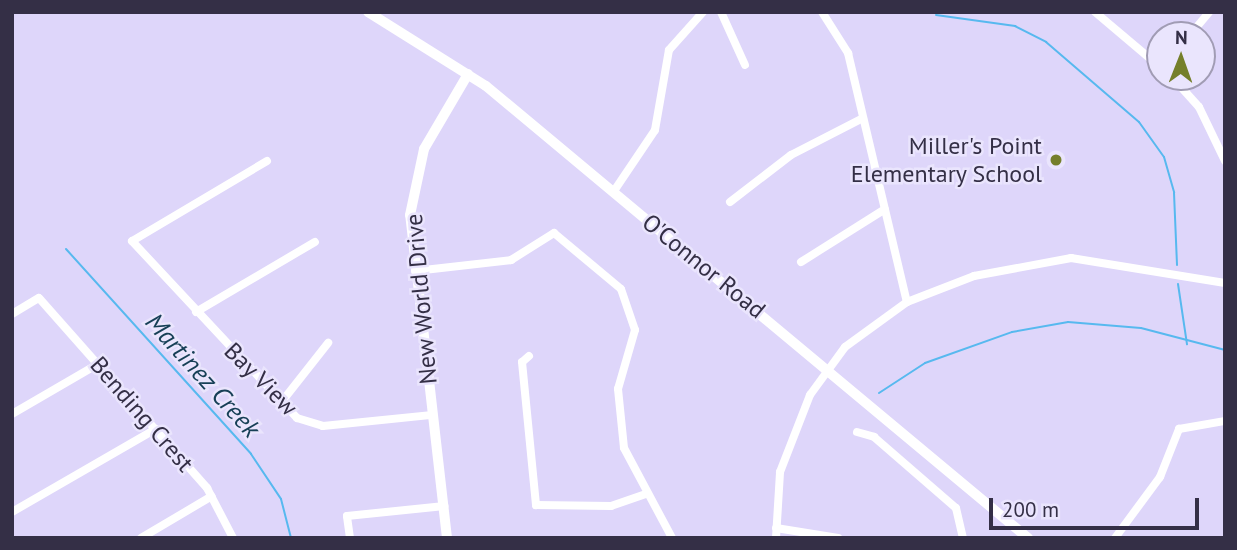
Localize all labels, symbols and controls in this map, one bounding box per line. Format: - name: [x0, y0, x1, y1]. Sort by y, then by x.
- north arrow: [1146, 21, 1216, 91]
- text: N: [1175, 25, 1188, 49]
- place label: Miller's Point Elementary School: [850, 132, 1042, 188]
- marker: Miller's Point Elementary School: [1048, 152, 1064, 168]
- street label: O'Connor Road: [637, 208, 771, 324]
- street label: New World Drive: [399, 212, 443, 386]
- water label: Martinez Creek: [139, 306, 267, 444]
- street label: Bay View: [218, 336, 304, 422]
- street label: Bending Crest: [84, 351, 200, 477]
- scale bar: [992, 484, 1202, 528]
- text: 200 m: [1002, 496, 1059, 523]

